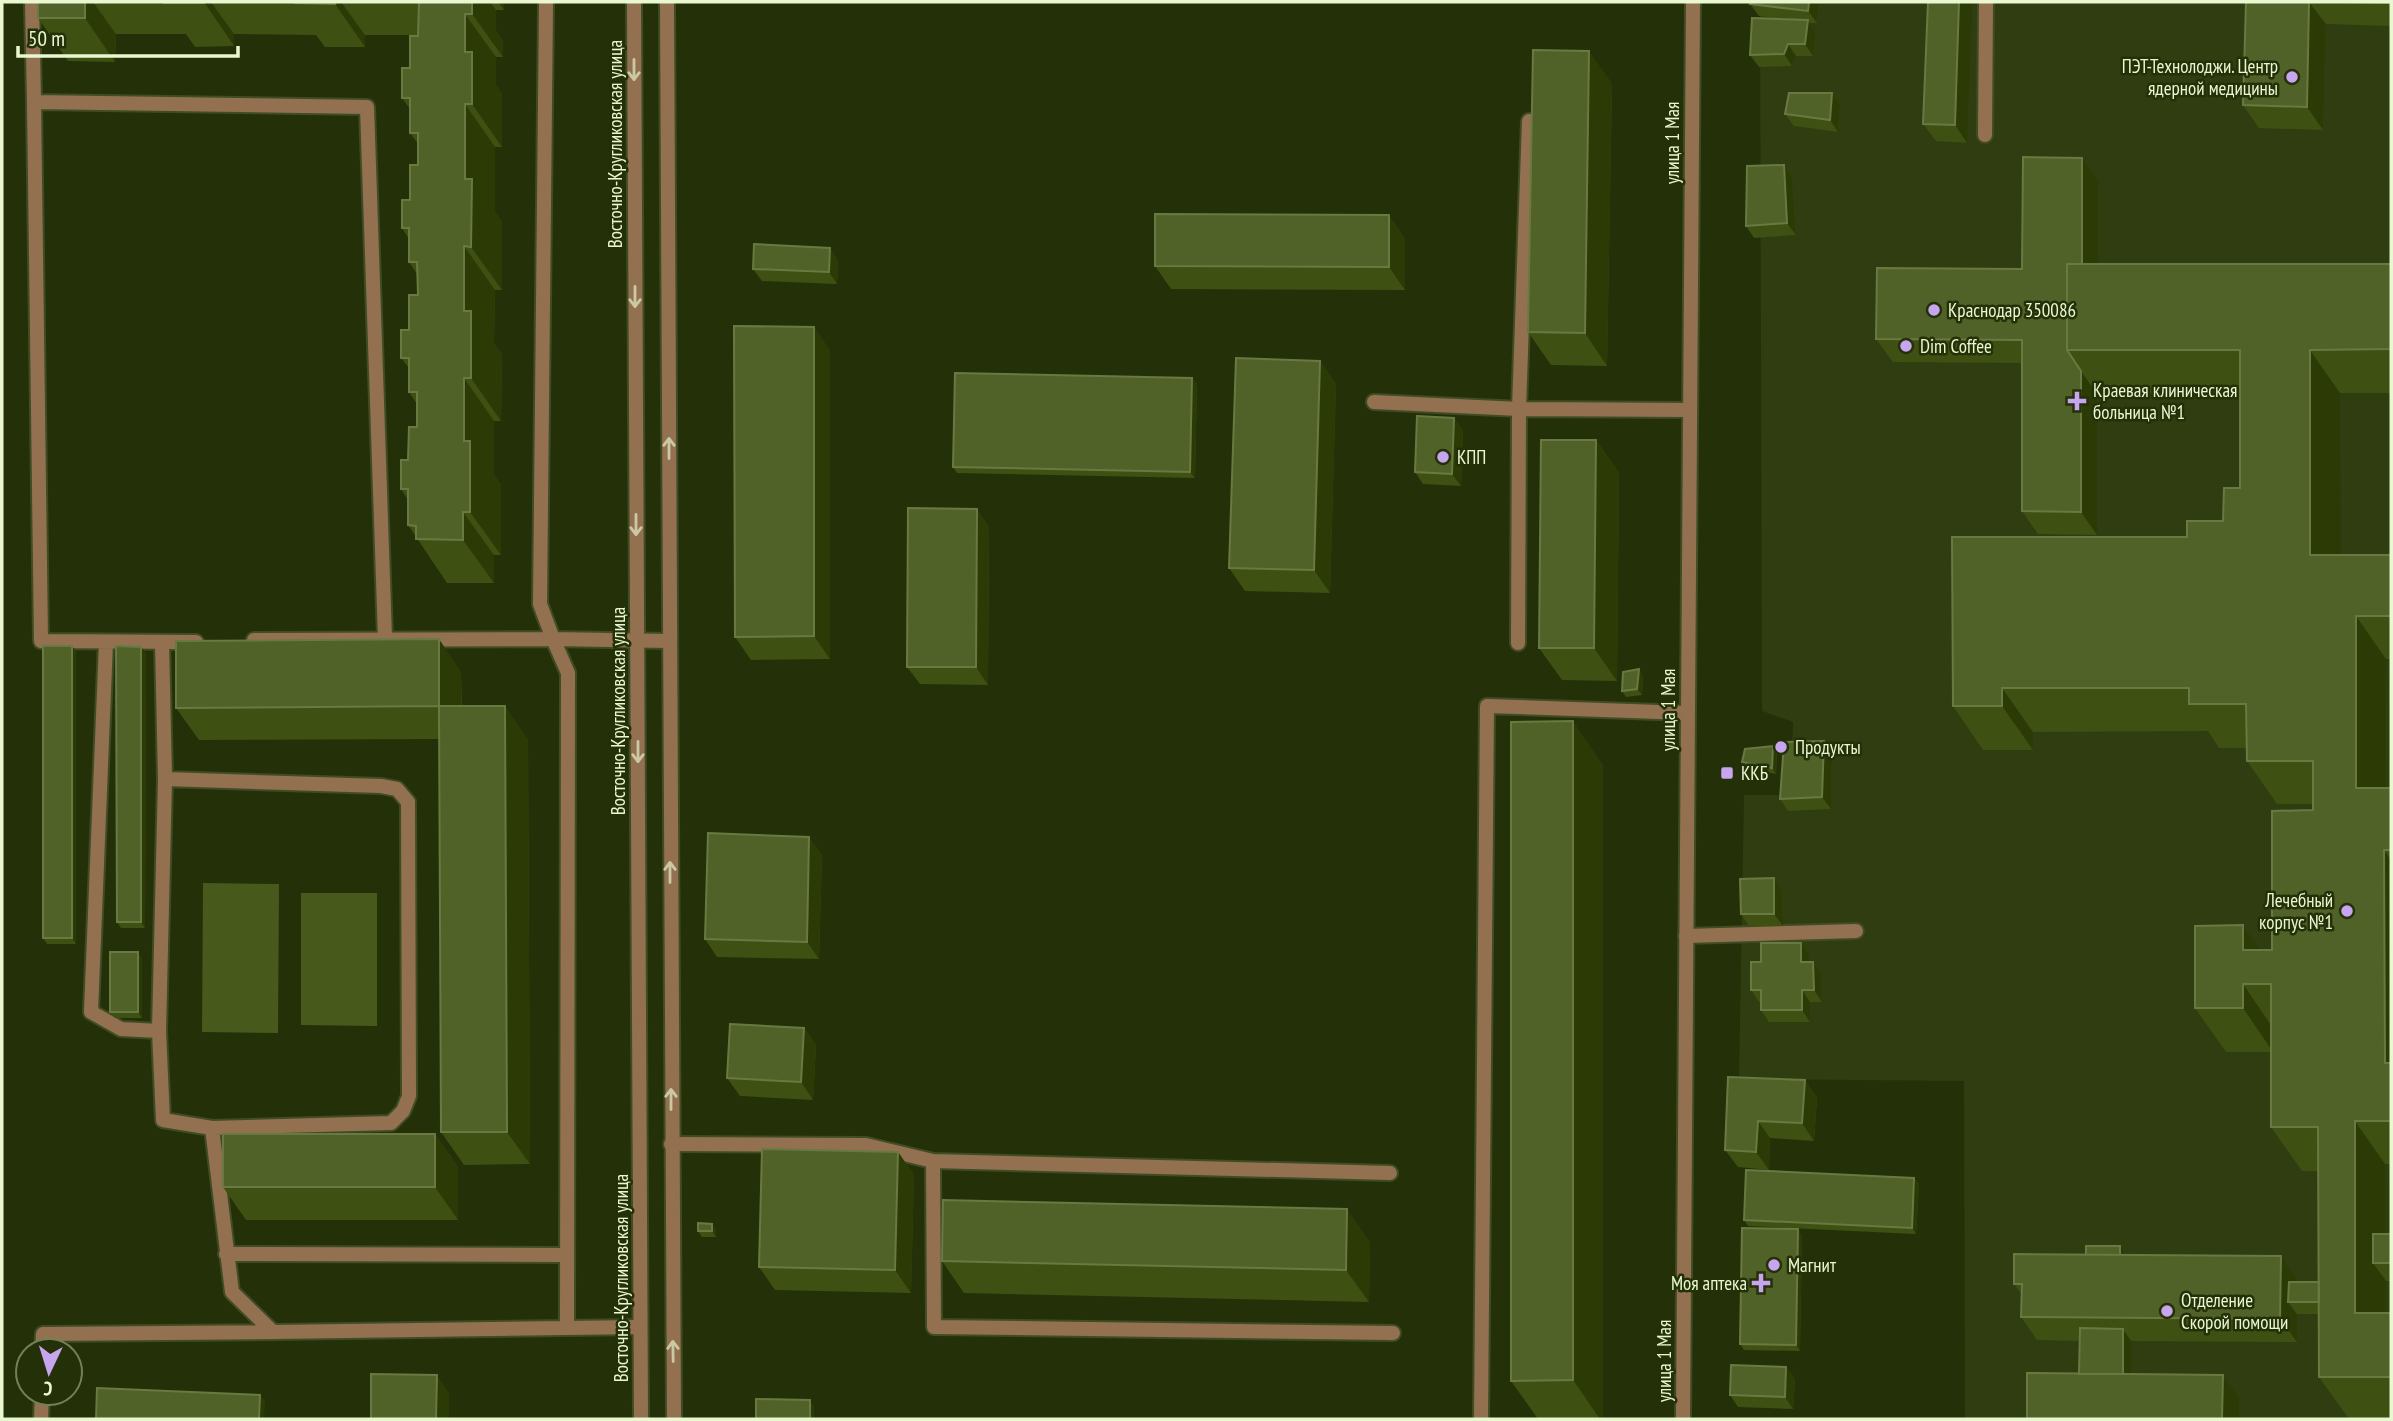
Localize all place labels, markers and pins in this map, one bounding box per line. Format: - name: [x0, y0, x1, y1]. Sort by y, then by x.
- place label: ПЭТ-Технолоджи. Центр ядерной медицины: [2122, 54, 2278, 100]
- marker: ПЭТ-Технолоджи. Центр ядерной медицины: [2284, 69, 2300, 85]
- place label: Краснодар 350086: [1948, 298, 2076, 322]
- marker: Краснодар 350086: [1926, 302, 1942, 318]
- place label: Dim Coffee: [1920, 334, 1992, 358]
- marker: Dim Coffee: [1898, 338, 1914, 354]
- place label: Краевая клиническая больница №1: [2093, 378, 2237, 424]
- marker: Краевая клиническая больница №1: [2067, 391, 2087, 411]
- place label: КПП: [1457, 445, 1486, 469]
- marker: КПП: [1435, 449, 1451, 465]
- place label: Продукты: [1795, 735, 1861, 759]
- marker: Продукты: [1773, 739, 1789, 755]
- place label: ККБ: [1741, 761, 1768, 785]
- marker: ККБ: [1719, 765, 1735, 781]
- place label: Лечебный корпус №1: [2259, 888, 2333, 934]
- marker: Лечебный корпус №1: [2339, 903, 2355, 919]
- place label: Магнит: [1788, 1253, 1837, 1277]
- marker: Магнит: [1766, 1257, 1782, 1273]
- place label: Моя аптека: [1671, 1271, 1747, 1295]
- marker: Моя аптека: [1753, 1275, 1769, 1291]
- place label: Отделение Скорой помощи: [2181, 1288, 2288, 1334]
- marker: Отделение Скорой помощи: [2159, 1303, 2175, 1319]

